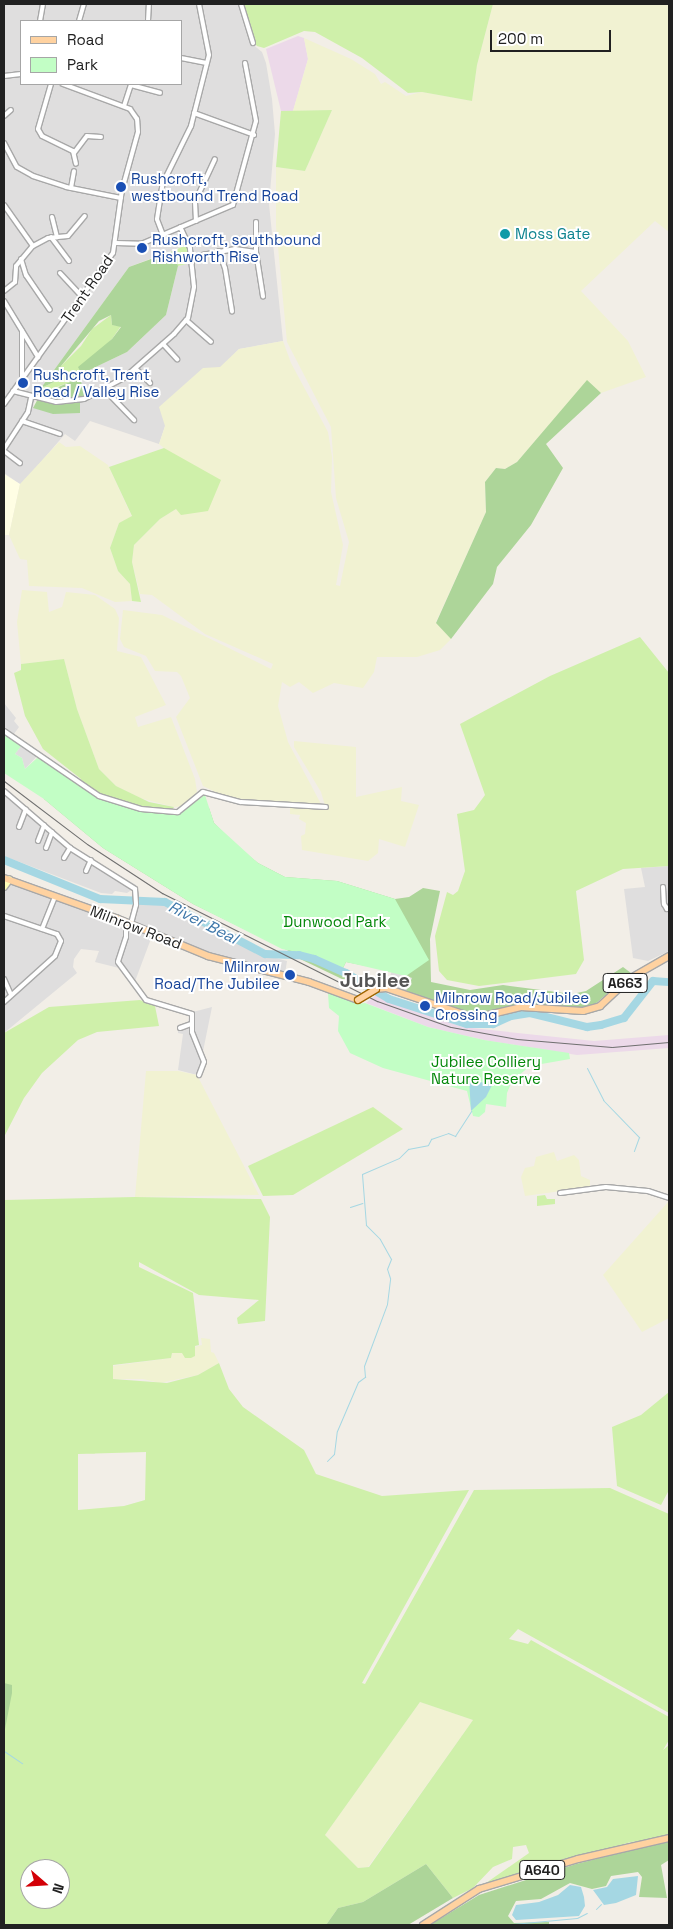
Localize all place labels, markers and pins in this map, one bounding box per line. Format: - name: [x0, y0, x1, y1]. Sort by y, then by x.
- place label: Rushcroft, westbound Trend Road: [131, 169, 299, 204]
- marker: Rushcroft, westbound Trend Road: [115, 181, 127, 193]
- place label: Moss Gate: [515, 225, 590, 243]
- marker: Moss Gate: [499, 228, 511, 240]
- place label: Rushcroft, southbound Rishworth Rise: [152, 230, 321, 265]
- marker: Rushcroft, southbound Rishworth Rise: [136, 242, 148, 254]
- place label: Rushcroft, Trent Road / Valley Rise: [33, 365, 160, 400]
- marker: Rushcroft, Trent Road / Valley Rise: [17, 377, 29, 389]
- place label: Milnrow Road/The Jubilee: [154, 957, 280, 992]
- marker: Milnrow Road/The Jubilee: [284, 969, 296, 981]
- place label: Milnrow Road/Jubilee Crossing: [435, 988, 589, 1023]
- marker: Milnrow Road/Jubilee Crossing: [419, 1000, 431, 1012]

